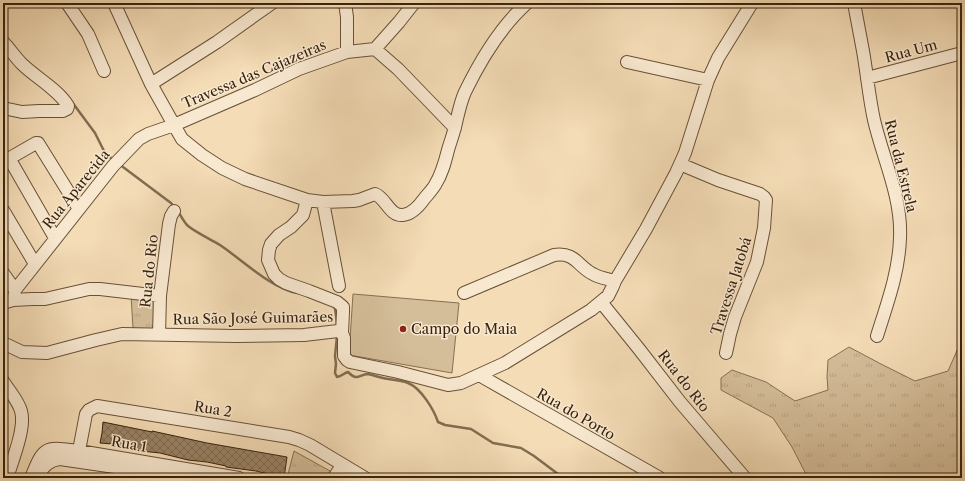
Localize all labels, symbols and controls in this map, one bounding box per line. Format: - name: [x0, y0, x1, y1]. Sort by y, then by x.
- street label: Rua Um: [883, 35, 939, 67]
- street label: Travessa das Cajazeiras: [179, 36, 329, 112]
- street label: Rua da Estrela: [881, 118, 921, 215]
- street label: Rua Aparecida: [39, 145, 114, 232]
- street label: Rua do Rio: [136, 233, 162, 309]
- street label: Travessa Jatobá: [707, 234, 756, 337]
- street label: Rua São José Guimarães: [173, 308, 333, 328]
- place label: Campo do Maia: [411, 320, 518, 338]
- marker: Campo do Maia: [398, 324, 408, 334]
- street label: Rua do Rio: [654, 346, 714, 416]
- street label: Rua do Porto: [534, 384, 618, 444]
- street label: Rua 2: [193, 397, 233, 421]
- street label: Rua 1: [110, 432, 148, 456]

